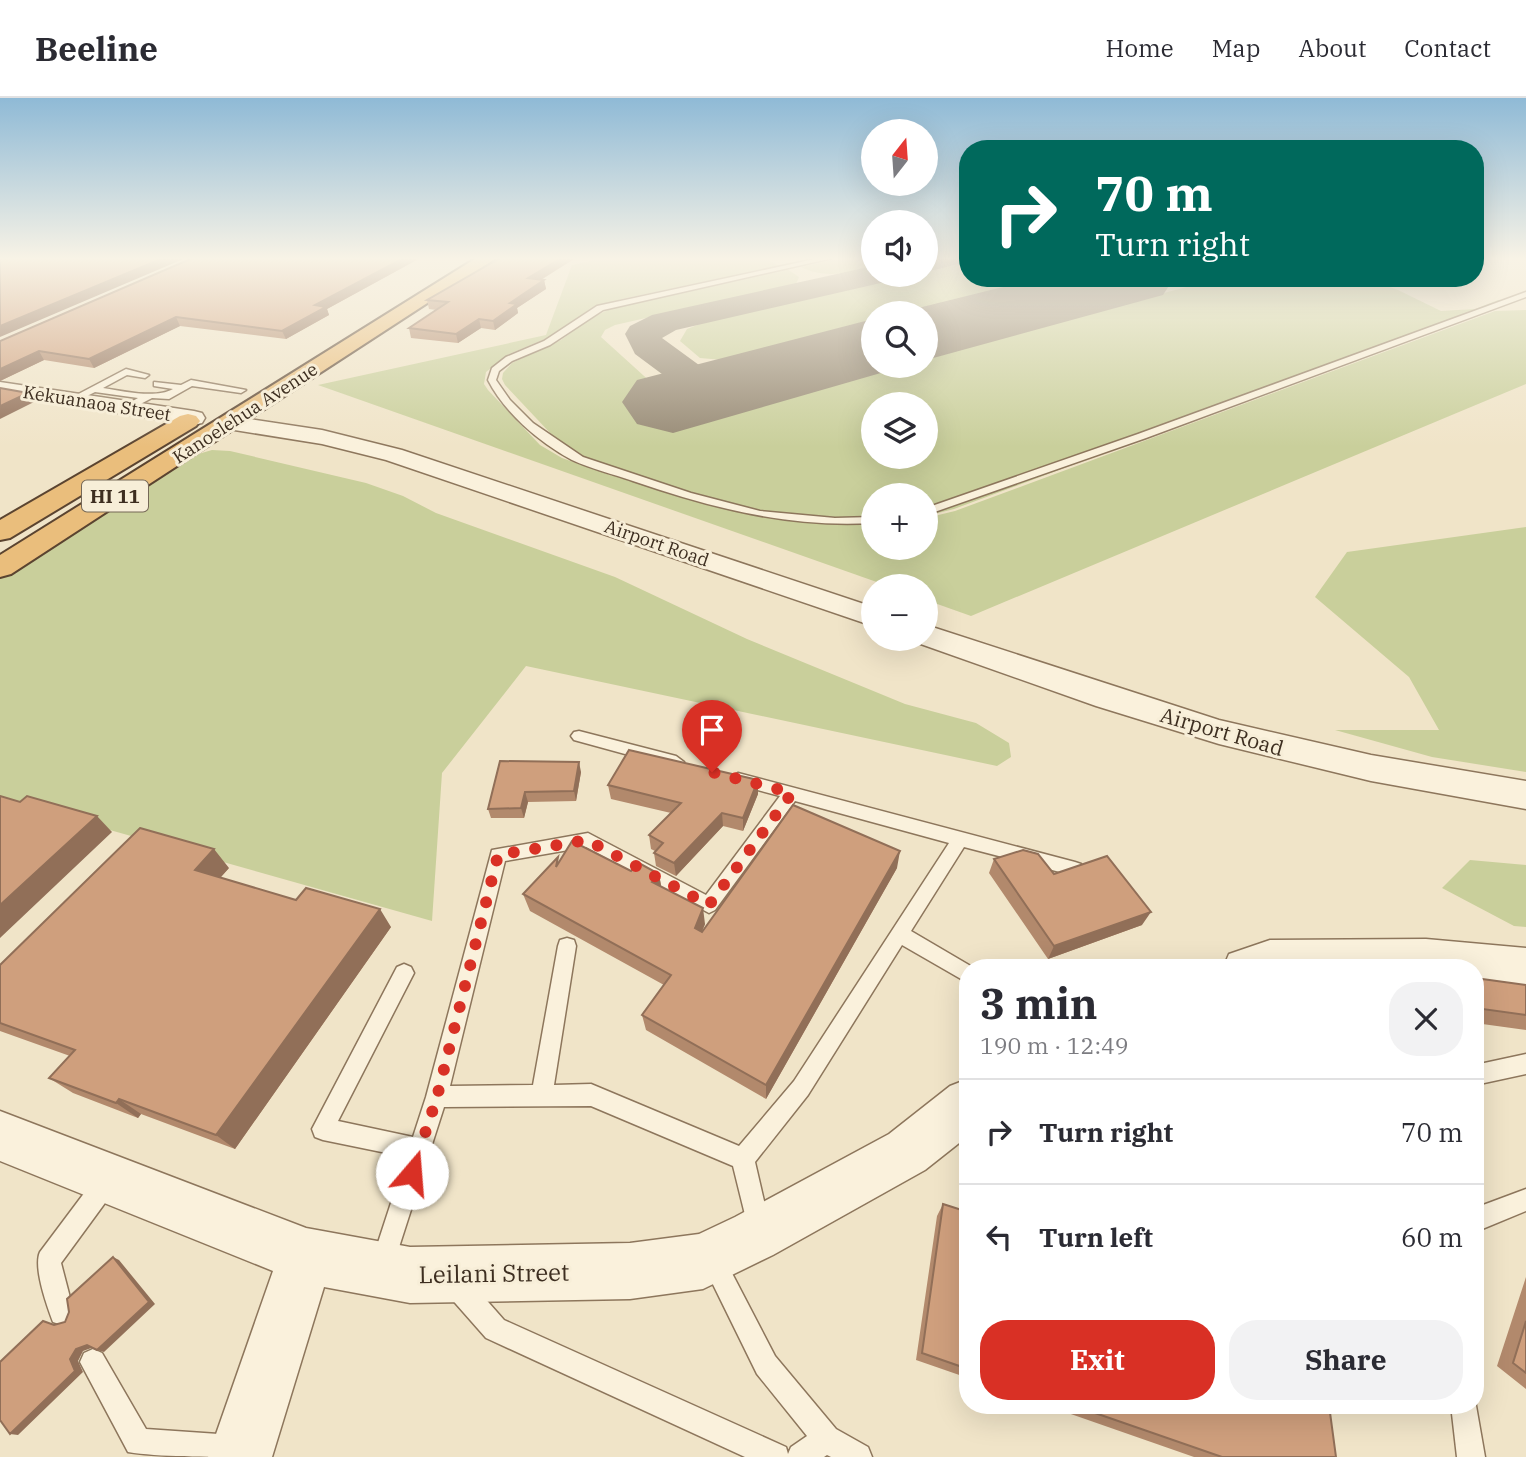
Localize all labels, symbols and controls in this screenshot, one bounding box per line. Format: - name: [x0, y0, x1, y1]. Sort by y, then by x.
- text: Beeline: [35, 27, 158, 70]
- text: Home: [1106, 32, 1174, 64]
- text: Map: [1212, 32, 1260, 64]
- text: About: [1298, 32, 1366, 64]
- text: Contact: [1404, 32, 1491, 64]
- north arrow: [861, 119, 938, 196]
- map controls: [861, 119, 938, 651]
- text: 70 m: [1095, 161, 1213, 224]
- icon: right: [980, 168, 1071, 259]
- button: sound: [861, 210, 938, 287]
- text: Turn right: [1095, 223, 1250, 265]
- button: search: [861, 301, 938, 378]
- street label: Kanoelehua Avenue: [168, 357, 322, 469]
- street label: Kekuanaoa Street: [21, 380, 173, 426]
- button: layers: [861, 392, 938, 469]
- road number: HI 11: [82, 480, 148, 512]
- button: +: [861, 483, 938, 560]
- street label: Airport Road: [602, 514, 712, 572]
- button: −: [861, 574, 938, 651]
- pin: [682, 700, 742, 772]
- street label: Airport Road: [1157, 700, 1287, 762]
- icon: arrive: [693, 711, 731, 749]
- text: 3 min: [980, 976, 1098, 1031]
- button: close: [1389, 982, 1463, 1056]
- text: 190 m · 12:49: [980, 1030, 1129, 1060]
- icon: right: [980, 1113, 1018, 1151]
- text: Turn right: [1039, 1115, 1173, 1149]
- text: 70 m: [1401, 1115, 1463, 1149]
- position arrow: [375, 1136, 449, 1210]
- icon: left: [980, 1218, 1018, 1256]
- text: Turn left: [1039, 1220, 1153, 1254]
- text: 60 m: [1401, 1220, 1463, 1254]
- street label: Leilani Street: [418, 1256, 570, 1290]
- button: Exit: [980, 1320, 1215, 1400]
- button: Share: [1229, 1320, 1463, 1400]

